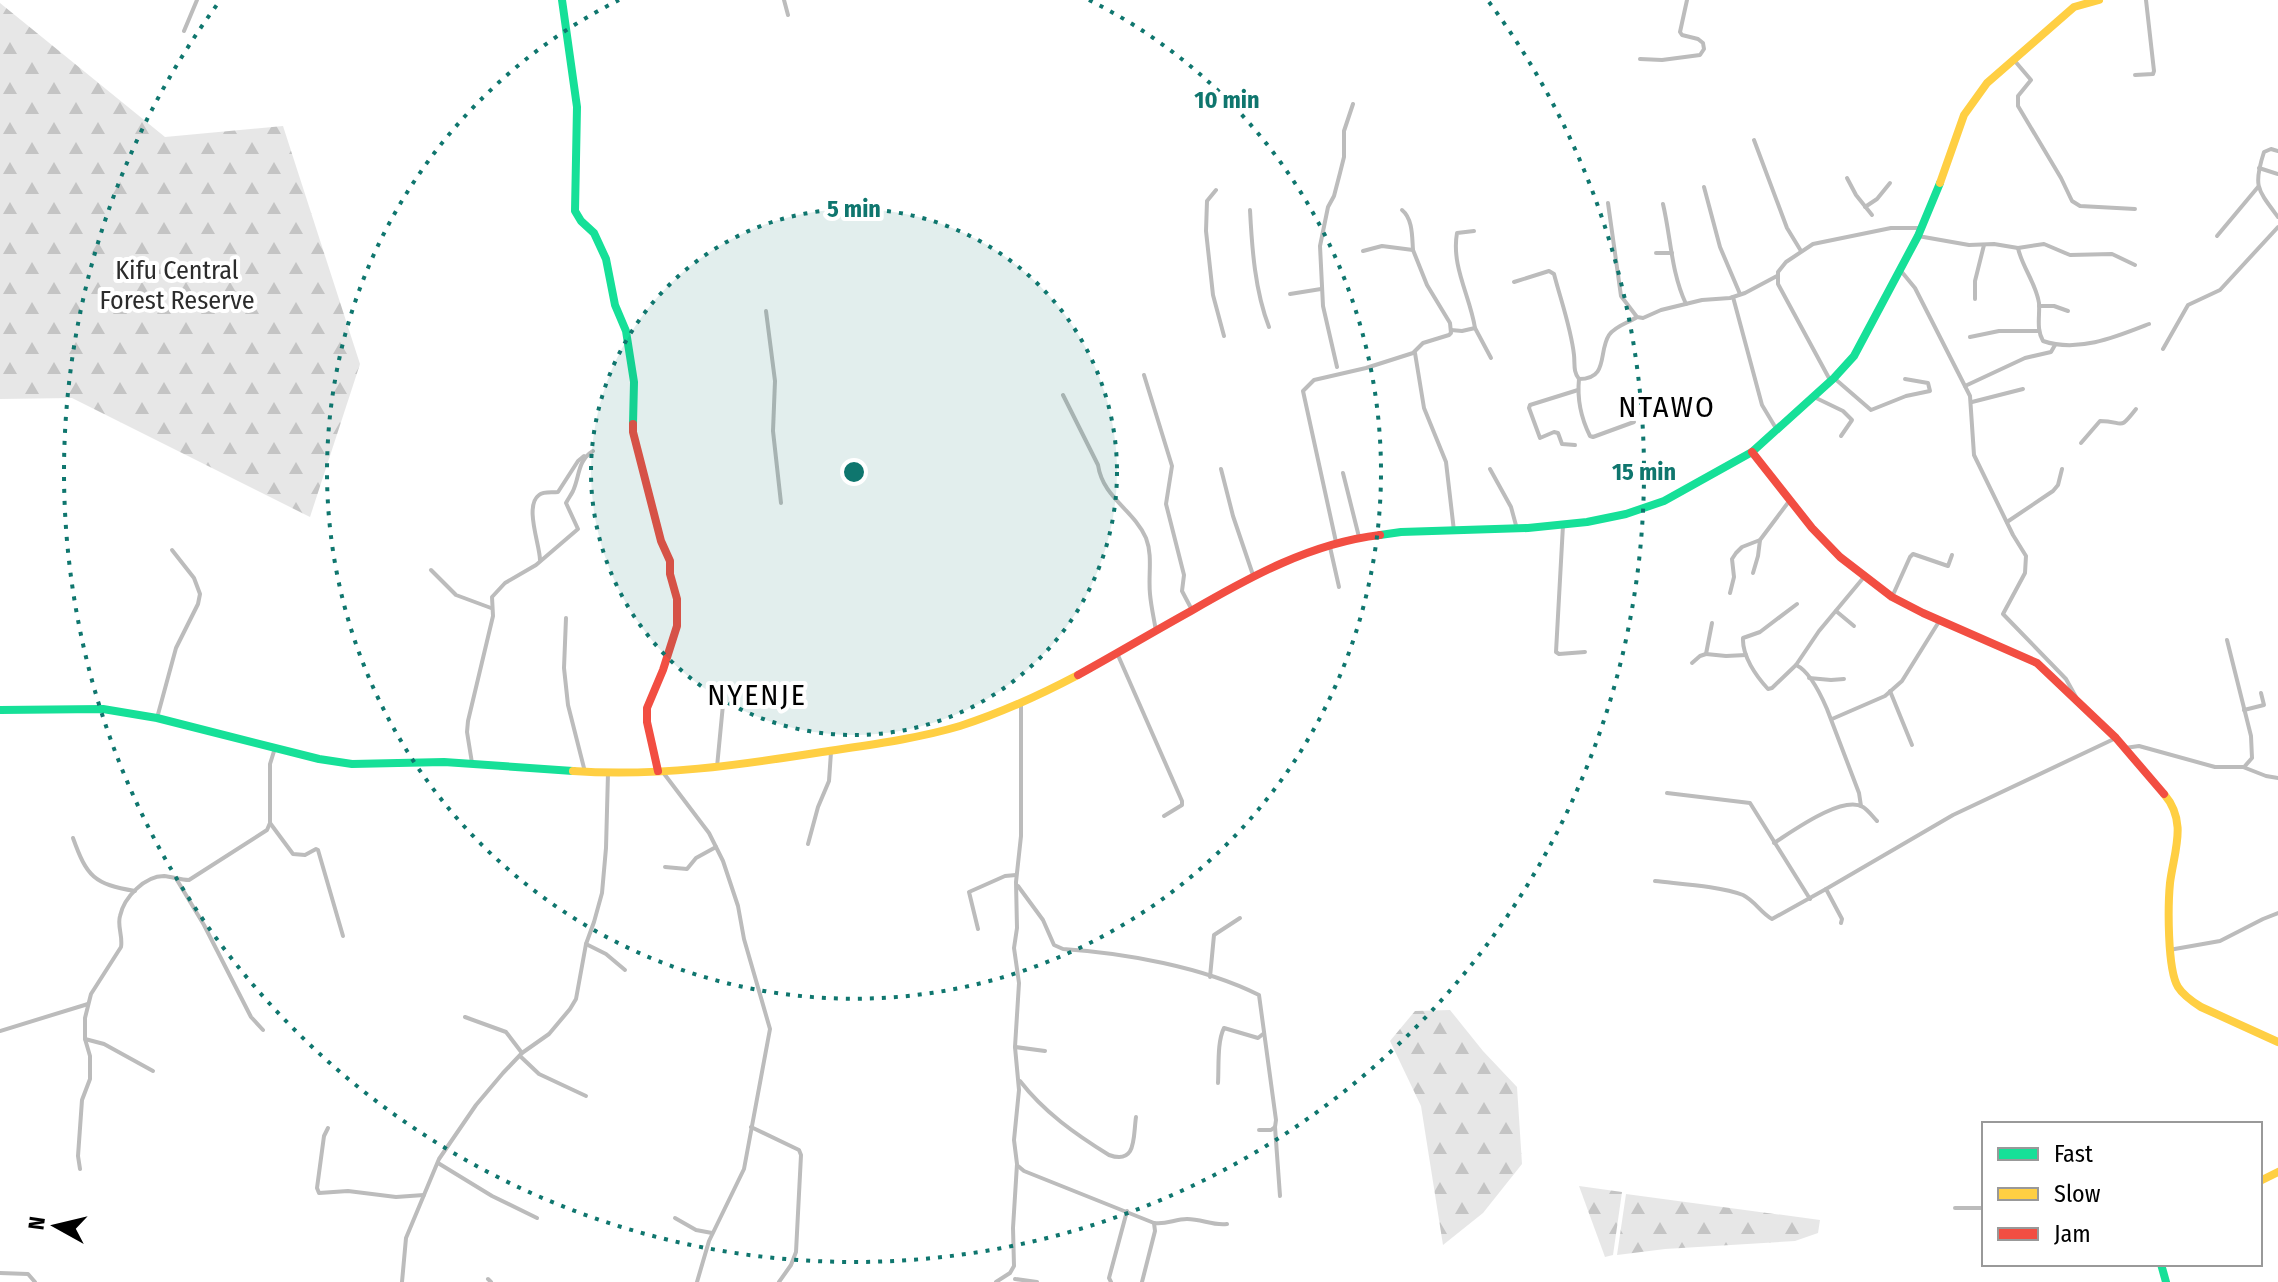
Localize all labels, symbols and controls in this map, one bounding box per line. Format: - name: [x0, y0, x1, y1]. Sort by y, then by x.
- text: 10 min: [1194, 86, 1260, 114]
- text: 5 min: [827, 195, 881, 223]
- park label: Kifu Central Forest Reserve: [99, 255, 255, 316]
- district label: NTAWO: [1618, 389, 1716, 425]
- centre of rings: [840, 458, 868, 486]
- text: 15 min: [1612, 458, 1676, 486]
- district label: NYENJE: [707, 677, 807, 713]
- legend: [1982, 1122, 2262, 1266]
- text: Fast: [2054, 1140, 2093, 1168]
- text: Slow: [2054, 1180, 2101, 1208]
- north arrow: [16, 1186, 96, 1266]
- text: N: [22, 1215, 51, 1232]
- text: Jam: [2054, 1220, 2091, 1248]

